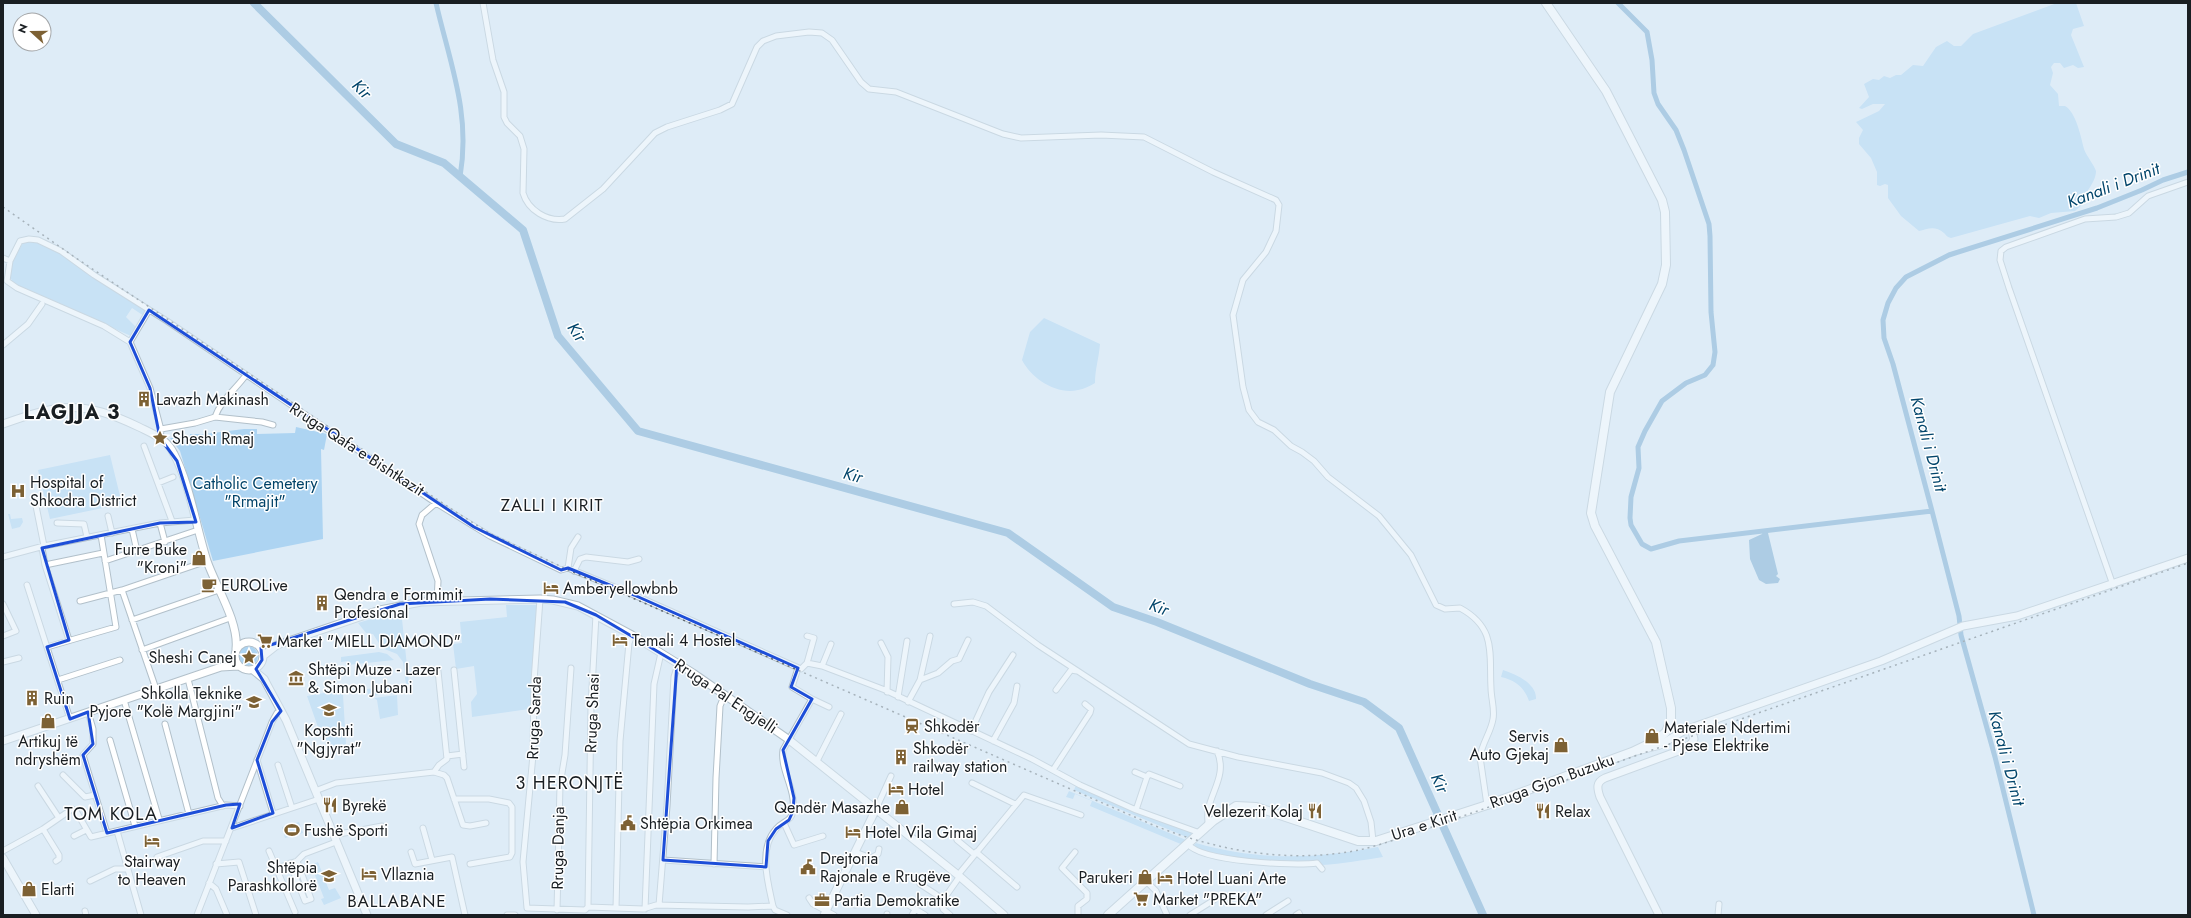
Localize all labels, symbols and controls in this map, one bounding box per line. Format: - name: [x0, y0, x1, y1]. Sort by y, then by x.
- north arrow: [12, 12, 52, 52]
- text: N: [14, 21, 32, 35]
- water label: Kir: [347, 74, 378, 105]
- water label: Kanali i Drinit: [2063, 156, 2164, 214]
- water label: Kir: [562, 317, 593, 348]
- place label: Lavazh Makinash: [156, 388, 269, 411]
- building icon: Lavazh Makinash: [135, 390, 153, 408]
- water label: Kanali i Drinit: [1905, 394, 1953, 495]
- street label: Rruga Qafa e Bishtkazit: [285, 397, 429, 501]
- district label: LAGJJA 3: [23, 398, 121, 427]
- place label: Sheshi Rmaj: [172, 427, 254, 450]
- place icon: Sheshi Rmaj: [151, 429, 169, 447]
- water label: Kir: [841, 461, 867, 489]
- place label: Hospital of Shkodra District: [30, 471, 136, 512]
- park label: Catholic Cemetery "Rrmajit": [193, 472, 318, 513]
- hospital icon: Hospital of Shkodra District: [9, 482, 27, 500]
- district label: ZALLI I KIRIT: [501, 493, 603, 517]
- place label: Furre Buke "Kroni": [115, 538, 187, 579]
- shop icon: Furre Buke "Kroni": [190, 549, 208, 567]
- place label: EUROLive: [221, 574, 288, 597]
- cafe icon: EUROLive: [200, 576, 218, 594]
- place label: Amberyellowbnb: [563, 577, 678, 600]
- hotel icon: Amberyellowbnb: [542, 579, 560, 597]
- place label: Qendra e Formimit Profesional: [334, 583, 462, 624]
- water label: Kir: [1146, 592, 1173, 622]
- building icon: Qendra e Formimit Profesional: [313, 594, 331, 612]
- place label: Temali 4 Hostel: [632, 629, 735, 652]
- place label: Market "MIELL DIAMOND": [277, 630, 461, 653]
- hotel icon: Temali 4 Hostel: [611, 631, 629, 649]
- supermarket icon: Market "MIELL DIAMOND": [256, 632, 274, 650]
- place label: Sheshi Canej: [148, 646, 237, 669]
- place icon: Sheshi Canej: [240, 648, 258, 666]
- street label: Rruga Pal Engjelli: [670, 653, 782, 739]
- place label: Shtëpi Muze - Lazer & Simon Jubani: [308, 658, 441, 699]
- museum icon: Shtëpi Muze - Lazer & Simon Jubani: [287, 669, 305, 687]
- street label: Rruga Shasi: [579, 673, 605, 753]
- street label: Rruga Sarda: [521, 676, 547, 760]
- place label: Shkolla Teknike Pyjore "Kolë Margjini": [90, 682, 242, 723]
- place label: Ruin: [44, 687, 74, 710]
- building icon: Ruin: [23, 689, 41, 707]
- school or university icon: Shkolla Teknike Pyjore "Kolë Margjini": [245, 693, 263, 711]
- school or university icon: Kopshti "Ngjyrat": [320, 701, 338, 719]
- water label: Kanali i Drinit: [1983, 708, 2031, 809]
- shop icon: Artikuj të ndryshëm: [39, 712, 57, 730]
- place label: Shkodër: [924, 715, 980, 738]
- place label: Materiale Ndertimi - Pjese Elektrike: [1664, 716, 1791, 757]
- station icon: Shkodër: [903, 717, 921, 735]
- place label: Kopshti "Ngjyrat": [296, 719, 362, 760]
- place label: Servis Auto Gjekaj: [1470, 725, 1549, 766]
- shop icon: Materiale Ndertimi - Pjese Elektrike: [1643, 727, 1661, 745]
- place label: Artikuj të ndryshëm: [15, 730, 81, 771]
- shop icon: Servis Auto Gjekaj: [1552, 736, 1570, 754]
- place label: Shkodër railway station: [913, 737, 1007, 778]
- building icon: Shkodër railway station: [892, 748, 910, 766]
- street label: Rruga Gjon Buzuku: [1487, 748, 1617, 814]
- water label: Kir: [1425, 769, 1455, 798]
- district label: 3 HERONJTË: [516, 770, 624, 796]
- place label: Hotel: [908, 778, 944, 801]
- hotel icon: Hotel: [887, 780, 905, 798]
- place label: Byrekë: [342, 794, 387, 817]
- restaurant icon: Byrekë: [321, 796, 339, 814]
- place label: Qendër Masazhe: [774, 796, 890, 819]
- shop icon: Qendër Masazhe: [893, 798, 911, 816]
- place label: Vellezerit Kolaj: [1204, 800, 1303, 823]
- place label: Relax: [1555, 800, 1591, 823]
- district label: TOM KOLA: [64, 801, 158, 827]
- restaurant icon: Vellezerit Kolaj: [1306, 802, 1324, 820]
- restaurant icon: Relax: [1534, 802, 1552, 820]
- street label: Ura e Kirit: [1388, 804, 1460, 846]
- street label: Rruga Danja: [546, 806, 570, 890]
- place label: Shtëpia Orkimea: [640, 812, 753, 835]
- public building icon: Shtëpia Orkimea: [619, 814, 637, 832]
- place label: Fushë Sporti: [304, 819, 388, 842]
- sports icon: Fushë Sporti: [283, 821, 301, 839]
- place label: Hotel Vila Gimaj: [865, 821, 977, 844]
- hotel icon: Hotel Vila Gimaj: [844, 823, 862, 841]
- hotel icon: Stairway to Heaven: [143, 832, 161, 850]
- place label: Drejtoria Rajonale e Rrugëve: [820, 847, 950, 888]
- place label: Stairway to Heaven: [118, 850, 186, 891]
- place label: Shtëpia Parashkollorë: [228, 856, 317, 897]
- public building icon: Drejtoria Rajonale e Rrugëve: [799, 858, 817, 876]
- place label: Vllaznia: [381, 863, 434, 886]
- hotel icon: Vllaznia: [360, 865, 378, 883]
- place label: Parukeri: [1078, 866, 1133, 889]
- school or university icon: Shtëpia Parashkollorë: [320, 867, 338, 885]
- place label: Hotel Luani Arte: [1177, 867, 1286, 890]
- shop icon: Parukeri: [1136, 868, 1154, 886]
- hotel icon: Hotel Luani Arte: [1156, 869, 1174, 887]
- place label: Elarti: [41, 878, 75, 901]
- shop icon: Elarti: [20, 880, 38, 898]
- place label: Market "PREKA": [1153, 888, 1262, 911]
- district label: BALLABANE: [347, 889, 447, 913]
- place label: Partia Demokratike: [834, 889, 960, 912]
- supermarket icon: Market "PREKA": [1132, 890, 1150, 908]
- office icon: Partia Demokratike: [813, 891, 831, 909]

